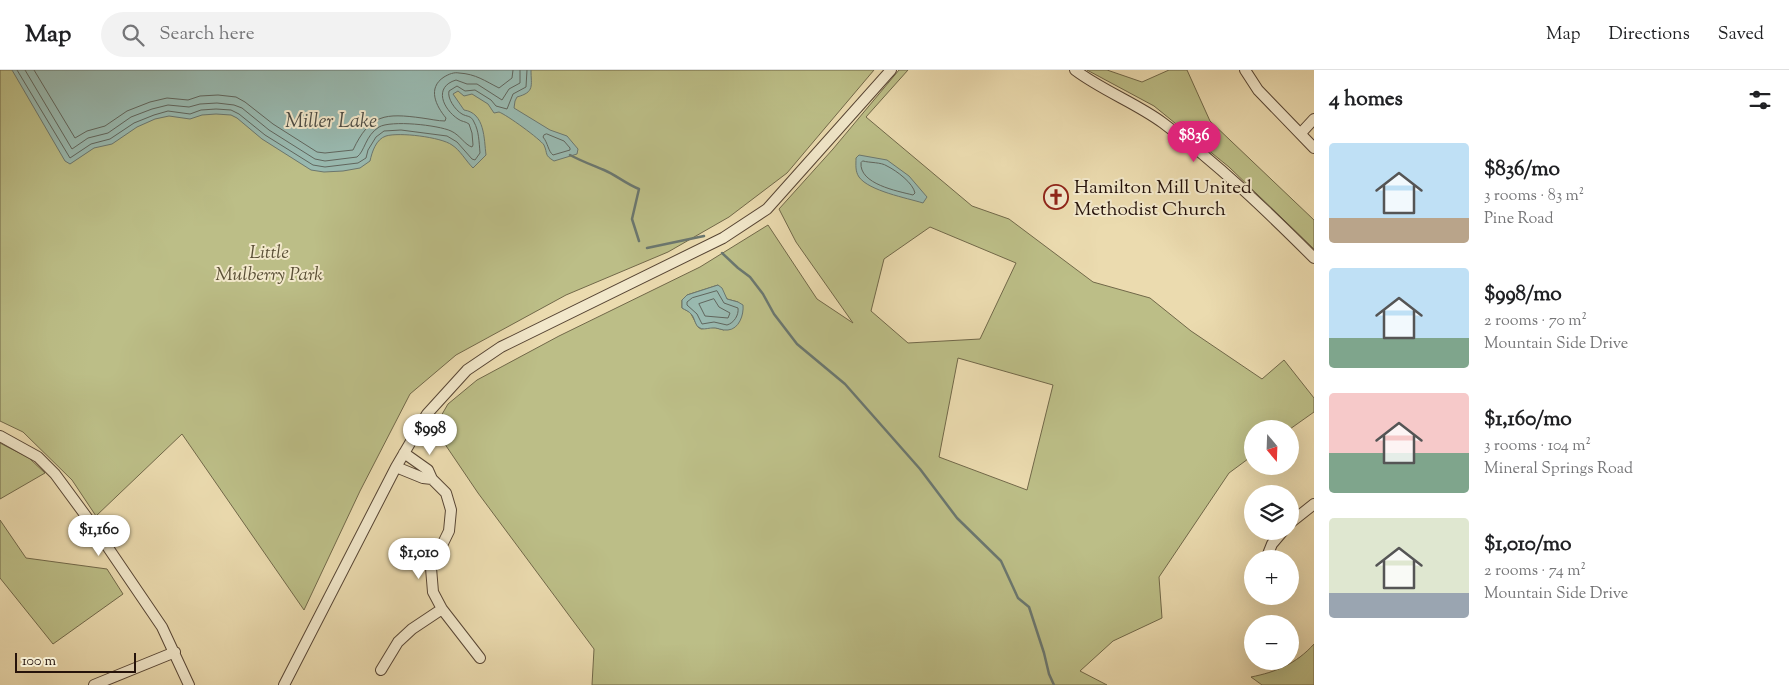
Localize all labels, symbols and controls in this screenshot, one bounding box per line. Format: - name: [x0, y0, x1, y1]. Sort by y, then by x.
- search box: [101, 12, 451, 57]
- text: Map: [25, 18, 71, 52]
- icon: search: [119, 21, 147, 49]
- text: Search here: [159, 21, 255, 48]
- text: Map: [1546, 22, 1581, 48]
- text: Directions: [1609, 22, 1690, 48]
- text: Saved: [1718, 22, 1764, 48]
- text: 4 homes: [1329, 85, 1403, 115]
- icon: filters: [1746, 86, 1774, 114]
- water label: Miller Lake: [285, 108, 377, 137]
- pin: $836: [1164, 121, 1224, 163]
- text: $836: [1179, 125, 1209, 148]
- text: $836/mo: [1484, 155, 1560, 185]
- icon: home: [1369, 163, 1429, 223]
- place label: Hamilton Mill United Methodist Church: [1074, 175, 1252, 224]
- church icon: Hamilton Mill United Methodist Church: [1043, 184, 1069, 210]
- text: 3 rooms · 83 m²: [1484, 185, 1584, 208]
- text: Pine Road: [1484, 208, 1553, 231]
- park label: Little Mulberry Park: [215, 240, 323, 289]
- text: $998/mo: [1484, 280, 1562, 310]
- icon: home: [1369, 288, 1429, 348]
- text: 2 rooms · 70 m²: [1484, 310, 1587, 333]
- text: Mountain Side Drive: [1484, 333, 1628, 356]
- text: $1,160/mo: [1484, 405, 1572, 435]
- icon: home: [1369, 413, 1429, 473]
- pin: $998: [400, 414, 460, 456]
- text: $998: [414, 418, 446, 441]
- north arrow: [1244, 420, 1299, 475]
- map controls: [1244, 420, 1299, 670]
- text: 3 rooms · 104 m²: [1484, 435, 1591, 458]
- text: Mineral Springs Road: [1484, 458, 1633, 481]
- button: layers: [1244, 485, 1299, 540]
- pin: $1,160: [58, 514, 140, 557]
- text: $1,160: [79, 519, 119, 542]
- text: $1,010/mo: [1484, 530, 1571, 560]
- pin: $1,010: [378, 538, 460, 580]
- icon: home: [1369, 538, 1429, 598]
- text: $1,010: [399, 542, 439, 565]
- button: +: [1244, 550, 1299, 605]
- text: 2 rooms · 74 m²: [1484, 560, 1586, 583]
- text: Mountain Side Drive: [1484, 583, 1628, 606]
- button: −: [1244, 615, 1299, 670]
- scale bar: [15, 650, 136, 673]
- text: 100 m: [22, 652, 56, 672]

